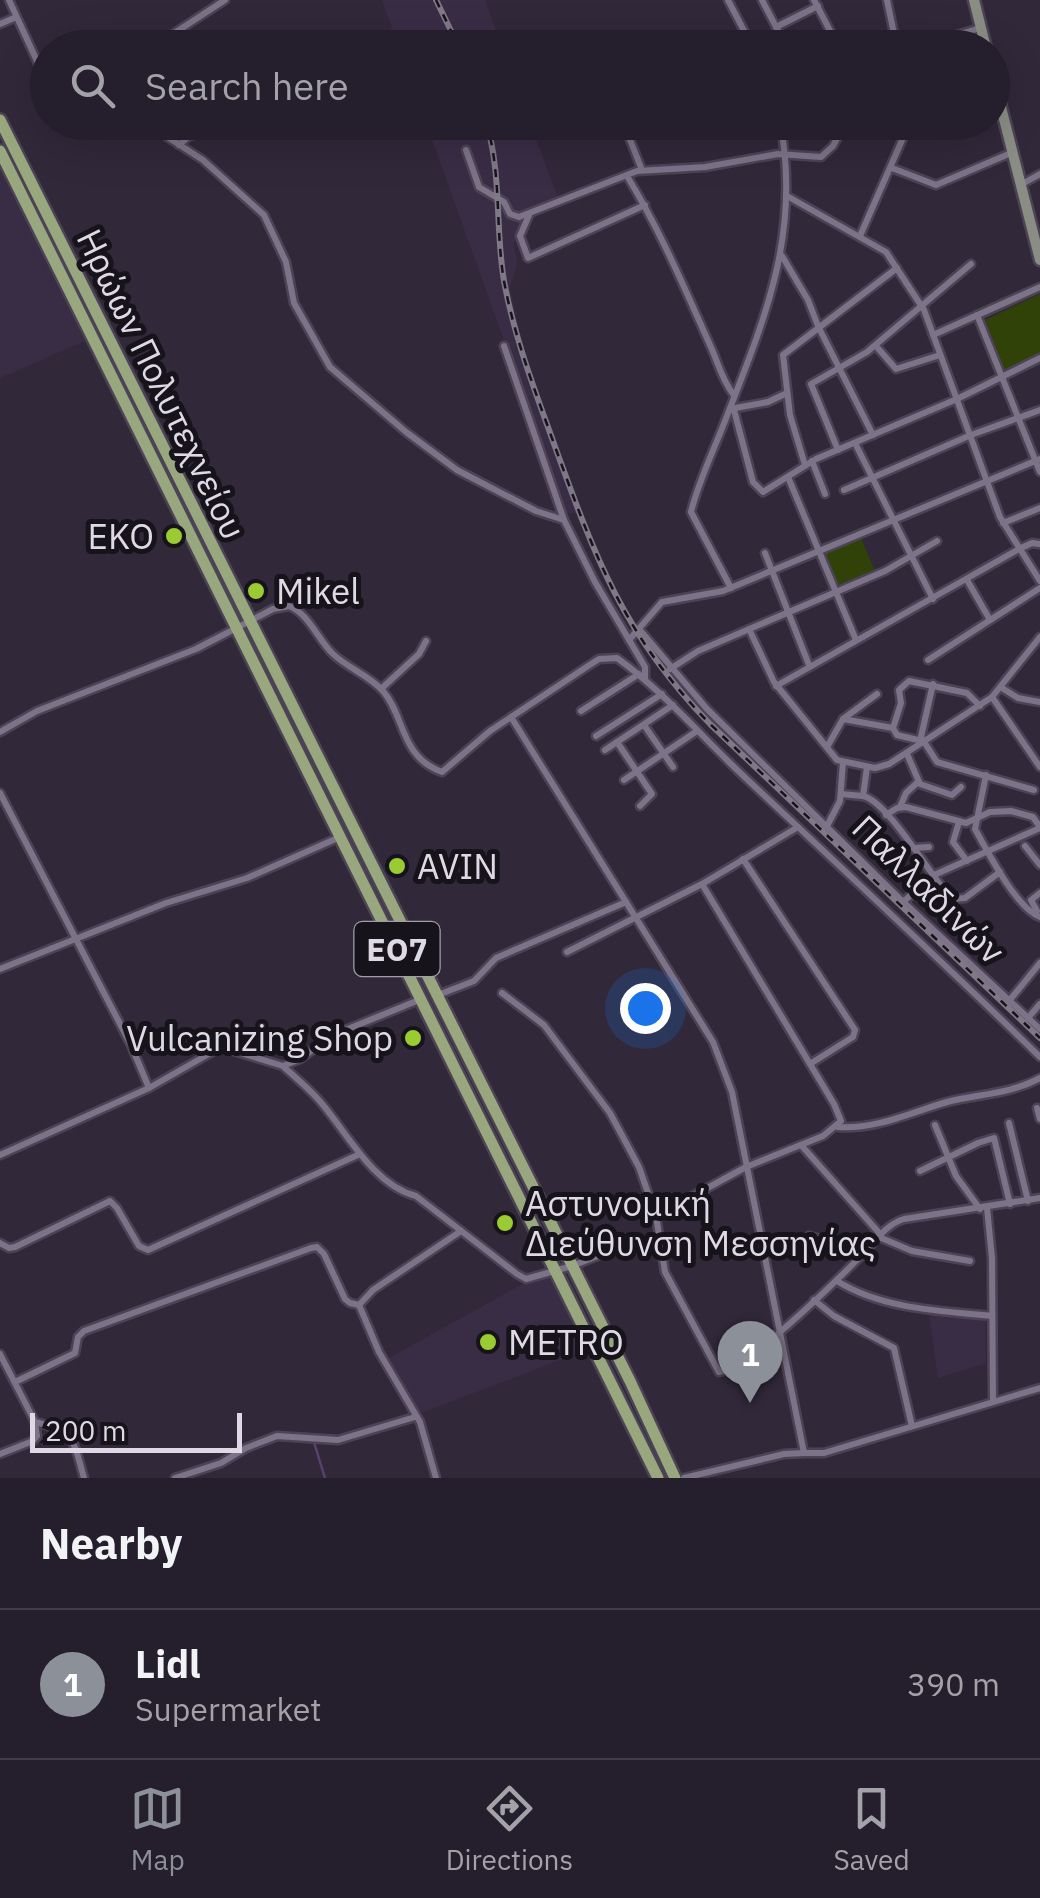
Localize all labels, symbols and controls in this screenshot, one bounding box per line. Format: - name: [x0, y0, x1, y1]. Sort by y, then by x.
- search box: [30, 30, 1010, 140]
- icon: search: [65, 58, 120, 113]
- text: Search here: [145, 61, 349, 110]
- street label: Ηρώων Πολυτεχνείου: [67, 221, 257, 547]
- place label: EKO: [87, 513, 154, 559]
- marker: EKO: [163, 525, 185, 547]
- place label: Mikel: [276, 568, 360, 614]
- marker: Mikel: [245, 580, 267, 602]
- street label: Παλλαδινών: [843, 805, 1015, 973]
- place label: AVIN: [417, 843, 498, 889]
- marker: AVIN: [386, 855, 408, 877]
- road number: ΕΟ7: [354, 922, 440, 976]
- your location: [620, 983, 671, 1034]
- place label: Vulcanizing Shop: [126, 1015, 393, 1061]
- marker: Vulcanizing Shop: [402, 1027, 424, 1049]
- place label: Αστυνομική Διεύθυνση Μεσσηνίας: [525, 1180, 876, 1266]
- marker: Αστυνομική Διεύθυνση Μεσσηνίας: [494, 1212, 516, 1234]
- place label: METRO: [508, 1319, 624, 1365]
- pin: 1: [718, 1320, 782, 1403]
- marker: METRO: [477, 1331, 499, 1353]
- scale bar: [30, 1408, 242, 1452]
- text: 200 m: [45, 1412, 126, 1449]
- text: Nearby: [40, 1516, 182, 1571]
- text: Lidl: [135, 1639, 201, 1688]
- text: 1: [63, 1663, 82, 1705]
- text: 390 m: [907, 1663, 1000, 1705]
- text: Supermarket: [135, 1688, 322, 1730]
- tab: Map: [130, 1781, 185, 1878]
- tab: Directions: [446, 1781, 573, 1878]
- tab: Saved: [834, 1781, 910, 1878]

